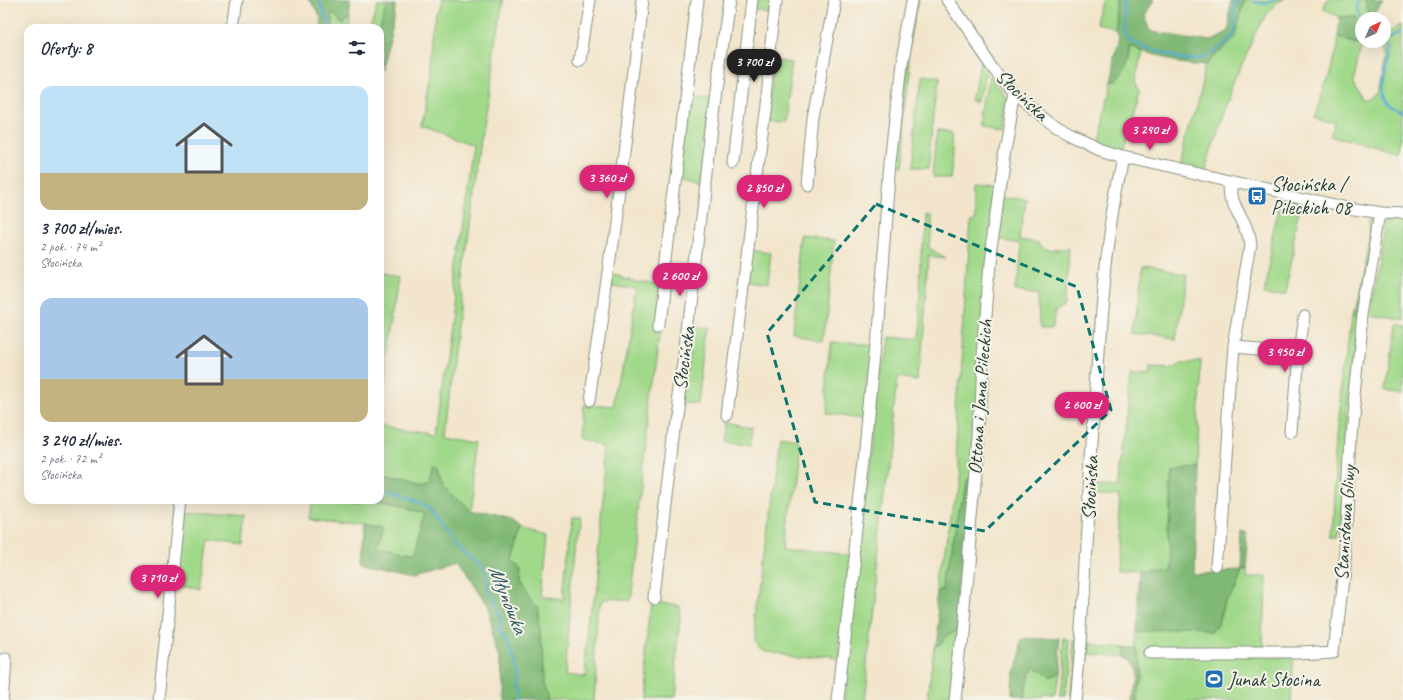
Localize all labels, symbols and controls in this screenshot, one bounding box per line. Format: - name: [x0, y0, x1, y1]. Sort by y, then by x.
- north arrow: [1355, 12, 1391, 48]
- map controls: [1355, 12, 1391, 48]
- icon: filters: [346, 37, 368, 59]
- text: Oferty: 8: [40, 38, 92, 59]
- pin: 3 700 zł: [713, 49, 795, 83]
- text: 3 700 zł: [736, 54, 772, 70]
- street label: Słocińska: [990, 64, 1055, 127]
- icon: home: [168, 112, 240, 184]
- pin: 3 240 zł: [1109, 117, 1191, 151]
- text: 3 240 zł: [1132, 122, 1168, 138]
- pin: 3 360 zł: [566, 165, 648, 199]
- text: 3 360 zł: [589, 170, 626, 186]
- place label: Słocińska / Pileckich 08: [1271, 172, 1353, 220]
- pin: 2 850 zł: [723, 175, 805, 209]
- text: 2 850 zł: [746, 180, 782, 196]
- bus stop icon: Słocińska / Pileckich 08: [1246, 185, 1268, 207]
- text: 3 700 zł/mies.: [40, 218, 122, 239]
- text: 2 pok. · 74 m²: [40, 239, 101, 255]
- text: Słocińska: [40, 255, 82, 271]
- pin: 2 600 zł: [639, 263, 721, 297]
- text: 2 600 zł: [662, 268, 699, 284]
- street label: Ottona i Jana Pileckich: [962, 318, 998, 475]
- street label: Słocińska: [667, 323, 701, 391]
- icon: home: [168, 324, 240, 396]
- pin: 3 450 zł: [1244, 339, 1326, 373]
- text: 3 450 zł: [1267, 344, 1303, 360]
- pin: 2 600 zł: [1041, 392, 1123, 426]
- text: 2 600 zł: [1064, 397, 1101, 413]
- text: 3 240 zł/mies.: [40, 430, 122, 451]
- text: 2 pok. · 72 m²: [40, 451, 101, 467]
- street label: Słocińska: [1076, 454, 1104, 521]
- street label: Stanisława Gliwy: [1329, 462, 1362, 581]
- text: Słocińska: [40, 467, 82, 483]
- water label: Młynówka: [483, 561, 534, 639]
- pin: 3 710 zł: [117, 565, 199, 599]
- text: 3 710 zł: [140, 570, 176, 586]
- place label: Junak Słocina: [1227, 667, 1321, 692]
- sports icon: Junak Słocina: [1203, 668, 1225, 690]

